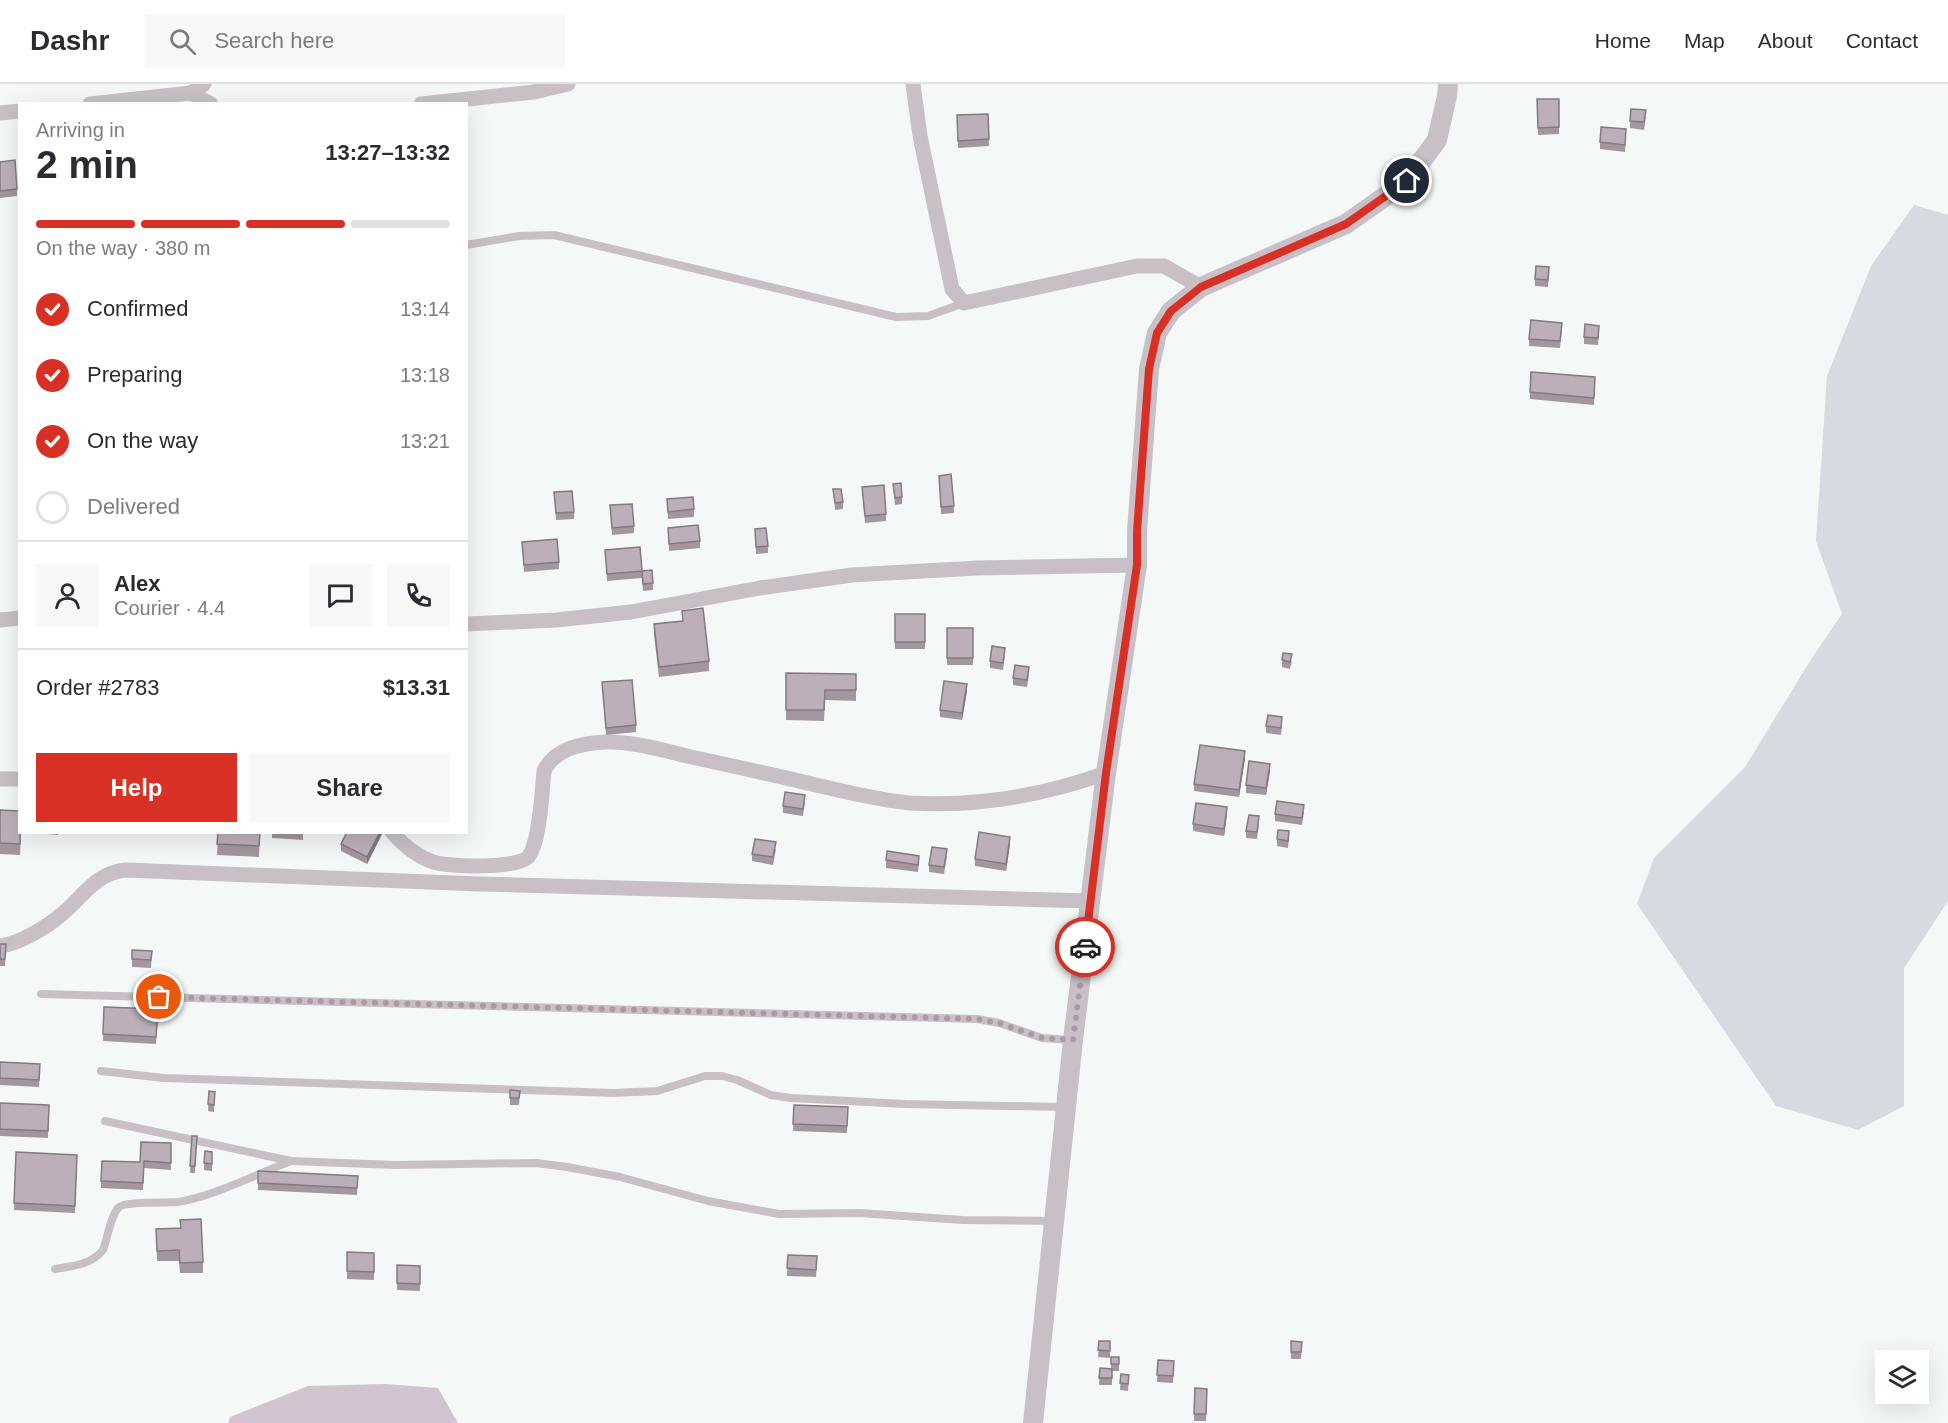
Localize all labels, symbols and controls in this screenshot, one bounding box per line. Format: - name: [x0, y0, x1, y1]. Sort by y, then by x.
- search box: [145, 14, 565, 68]
- text: Dashr: [30, 25, 109, 56]
- icon: search: [166, 25, 199, 58]
- text: Search here: [214, 28, 334, 53]
- text: Home: [1595, 29, 1651, 52]
- text: Map: [1684, 29, 1725, 52]
- text: About: [1758, 29, 1813, 52]
- text: Contact: [1846, 29, 1918, 52]
- text: Arriving in: [36, 119, 125, 141]
- text: 13:27–13:32: [325, 140, 450, 165]
- text: 2 min: [36, 143, 138, 186]
- pin: [1381, 155, 1432, 206]
- icon: home: [1390, 164, 1423, 197]
- text: On the way · 380 m: [36, 237, 211, 259]
- icon: check: [36, 293, 69, 326]
- text: Confirmed: [87, 296, 188, 321]
- text: 13:14: [400, 298, 450, 320]
- icon: check: [36, 359, 69, 392]
- text: Preparing: [87, 362, 182, 387]
- text: 13:18: [400, 364, 450, 386]
- icon: check: [36, 425, 69, 458]
- text: On the way: [87, 428, 198, 453]
- text: 13:21: [400, 430, 450, 452]
- text: Delivered: [87, 494, 180, 519]
- button: person: [36, 564, 99, 627]
- button: chat: [309, 564, 372, 627]
- button: phone: [387, 564, 450, 627]
- text: Alex: [114, 571, 160, 596]
- text: Courier · 4.4: [114, 597, 225, 619]
- text: Order #2783: [36, 675, 160, 700]
- text: $13.31: [383, 675, 450, 700]
- button: Help: [36, 753, 237, 822]
- button: Share: [249, 753, 450, 822]
- courier: [1055, 917, 1115, 977]
- icon: car: [1069, 931, 1102, 964]
- pin: [133, 971, 184, 1022]
- icon: bag: [142, 980, 175, 1013]
- map controls: [1875, 1350, 1929, 1404]
- button: layers: [1875, 1350, 1929, 1404]

